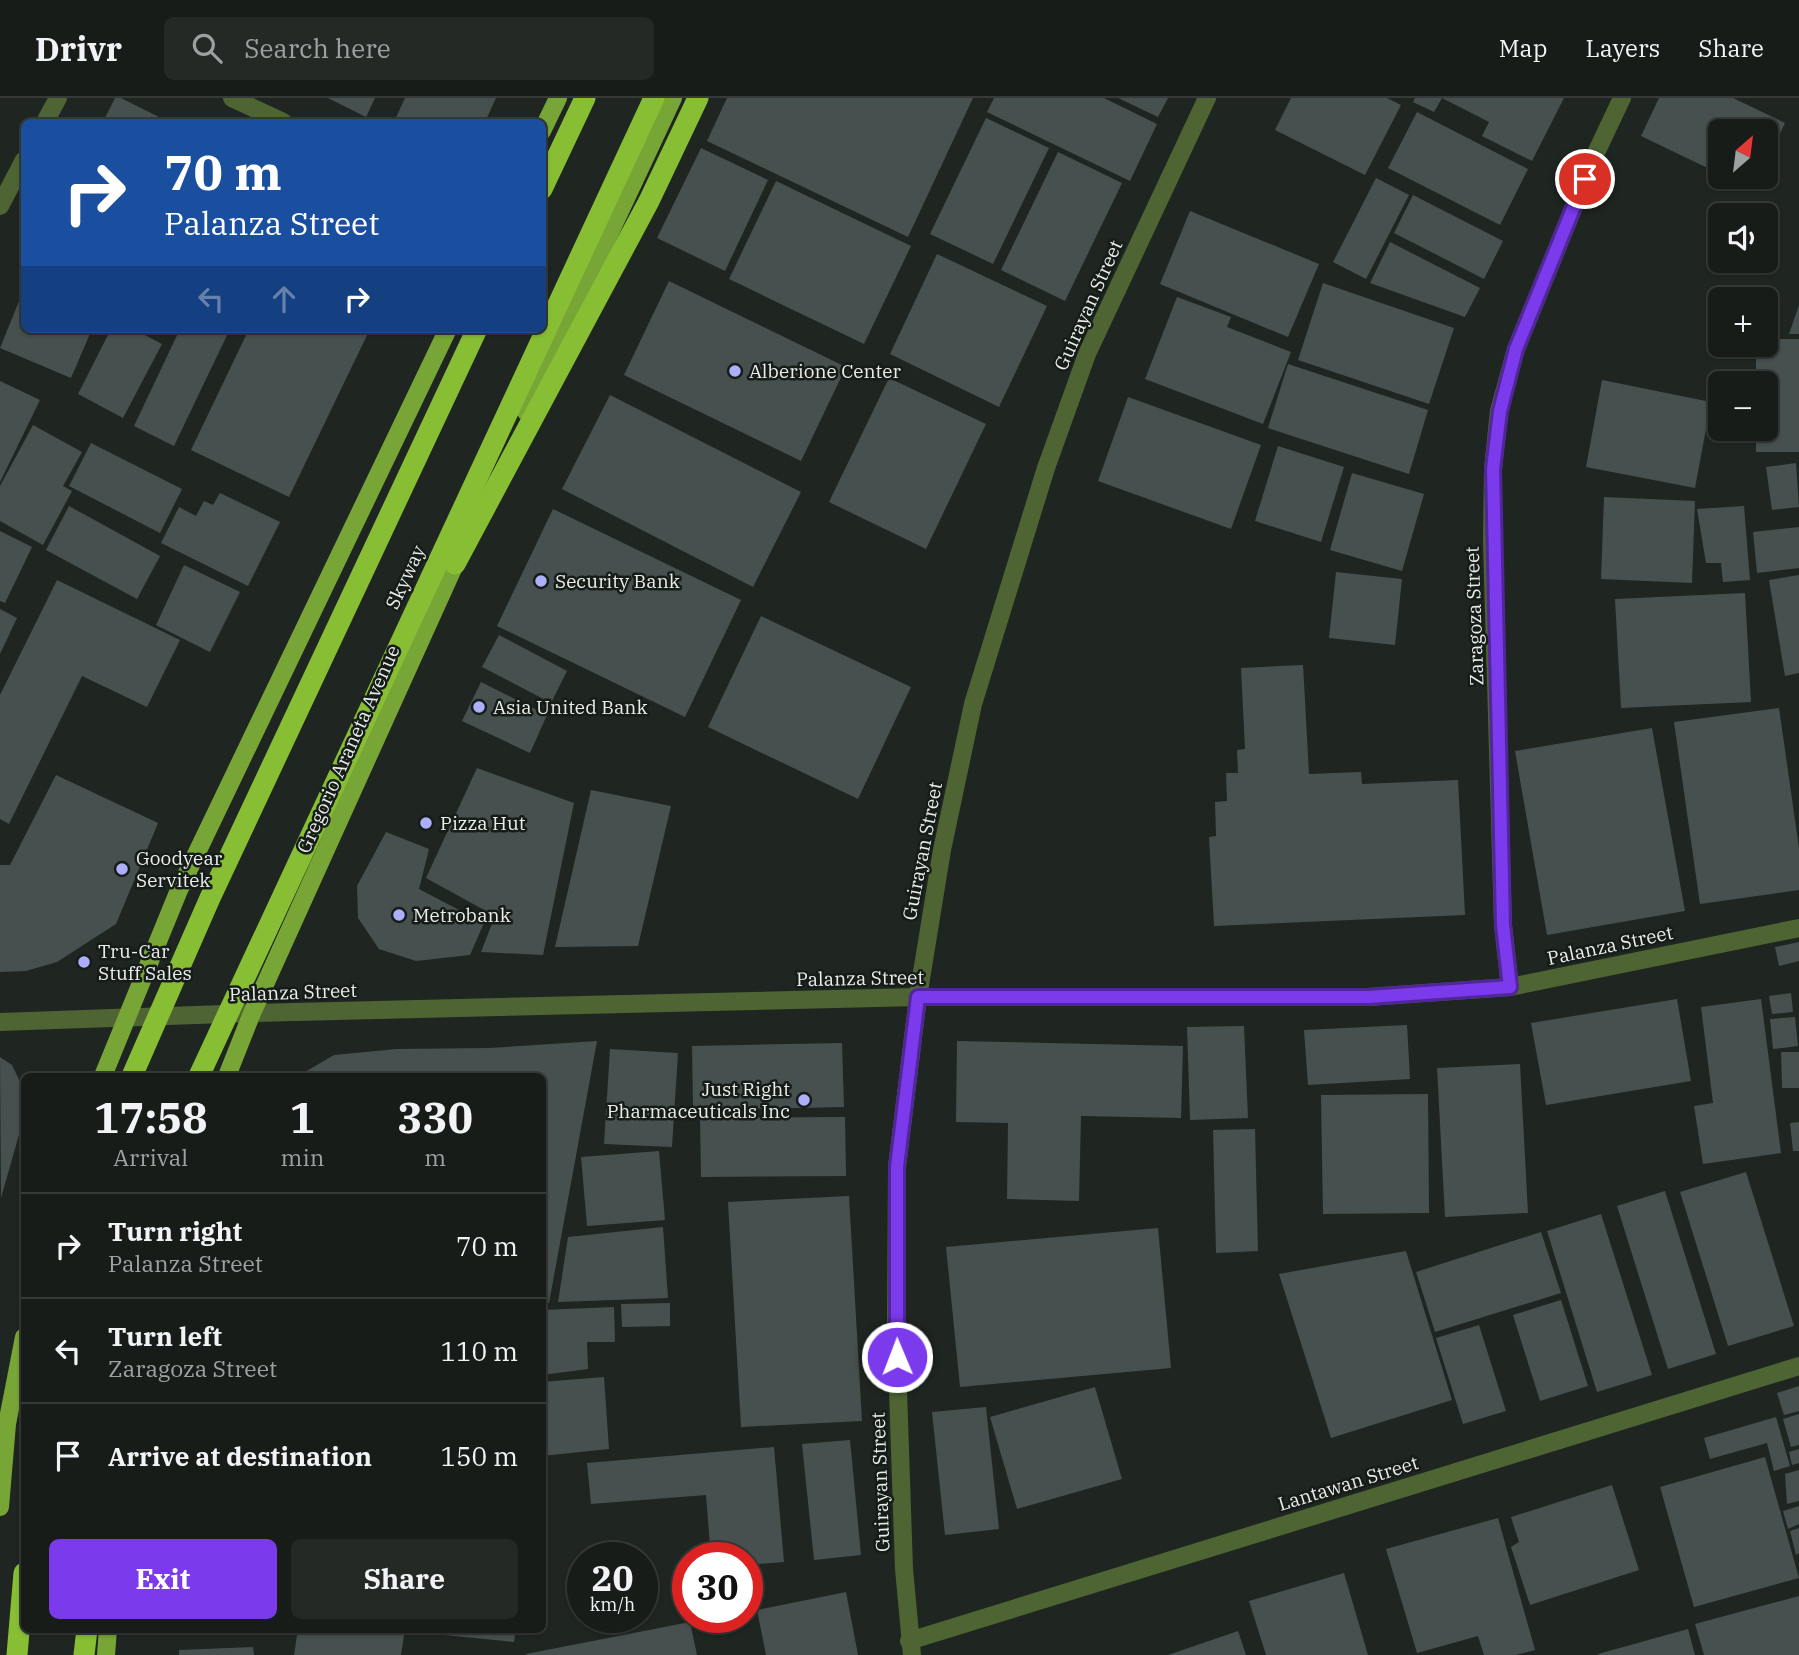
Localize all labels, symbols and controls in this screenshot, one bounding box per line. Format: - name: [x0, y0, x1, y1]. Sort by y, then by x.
- search box: [164, 17, 654, 80]
- text: Drivr: [35, 27, 122, 70]
- icon: search: [188, 29, 226, 67]
- text: Search here: [244, 31, 391, 65]
- text: Map: [1499, 32, 1547, 64]
- text: Layers: [1585, 32, 1660, 64]
- text: Share: [1698, 32, 1764, 64]
- north arrow: [1708, 119, 1778, 189]
- map controls: [1708, 119, 1778, 441]
- text: 70 m: [164, 140, 282, 203]
- icon: right: [49, 147, 140, 238]
- pin: [1555, 149, 1615, 209]
- icon: arrive: [1566, 160, 1604, 198]
- text: Palanza Street: [164, 202, 380, 244]
- button: sound: [1708, 203, 1778, 273]
- street label: Guirayan Street: [1049, 236, 1128, 374]
- icon: left: [192, 280, 230, 318]
- icon: ahead: [265, 280, 303, 318]
- icon: right: [338, 280, 376, 318]
- button: +: [1708, 287, 1778, 357]
- place label: Alberione Center: [749, 359, 901, 383]
- marker: Alberione Center: [727, 363, 743, 379]
- button: −: [1708, 371, 1778, 441]
- street label: Skyway: [380, 540, 431, 613]
- street label: Zaragoza Street: [1460, 545, 1488, 686]
- place label: Security Bank: [555, 569, 680, 593]
- marker: Security Bank: [533, 573, 549, 589]
- street label: Gregorio Araneta Avenue: [291, 641, 405, 857]
- place label: Asia United Bank: [493, 695, 648, 719]
- marker: Asia United Bank: [471, 699, 487, 715]
- street label: Guirayan Street: [897, 780, 947, 922]
- place label: Pizza Hut: [440, 811, 526, 835]
- marker: Pizza Hut: [418, 815, 434, 831]
- place label: Goodyear Servitek: [136, 846, 223, 892]
- marker: Goodyear Servitek: [114, 861, 130, 877]
- place label: Metrobank: [413, 903, 511, 927]
- marker: Metrobank: [391, 907, 407, 923]
- street label: Palanza Street: [1545, 920, 1675, 970]
- place label: Tru-Car Stuff Sales: [98, 939, 192, 985]
- marker: Tru-Car Stuff Sales: [76, 954, 92, 970]
- street label: Palanza Street: [796, 965, 924, 991]
- street label: Palanza Street: [229, 978, 358, 1006]
- place label: Just Right Pharmaceuticals Inc: [607, 1077, 790, 1123]
- text: 17:58: [94, 1090, 208, 1145]
- text: 1: [290, 1090, 315, 1145]
- text: 330: [397, 1090, 473, 1145]
- marker: Just Right Pharmaceuticals Inc: [796, 1092, 812, 1108]
- text: Arrival: [113, 1142, 188, 1172]
- text: min: [281, 1142, 324, 1172]
- text: m: [424, 1142, 446, 1172]
- text: Turn right: [108, 1214, 242, 1248]
- icon: right: [49, 1227, 87, 1265]
- text: 70 m: [456, 1229, 518, 1263]
- text: Palanza Street: [108, 1248, 263, 1278]
- text: Turn left: [108, 1319, 222, 1353]
- position arrow: [860, 1320, 934, 1394]
- icon: left: [49, 1332, 87, 1370]
- text: 110 m: [440, 1334, 518, 1368]
- text: Zaragoza Street: [108, 1353, 277, 1383]
- street label: Guirayan Street: [866, 1411, 894, 1553]
- icon: arrive: [49, 1437, 87, 1475]
- text: Arrive at destination: [108, 1439, 372, 1473]
- text: 150 m: [440, 1439, 518, 1473]
- street label: Lantawan Street: [1275, 1450, 1421, 1516]
- button: Exit: [49, 1539, 277, 1619]
- button: Share: [291, 1539, 518, 1619]
- speed limit sign: 30: [672, 1542, 763, 1633]
- text: 20: [591, 1555, 634, 1601]
- text: km/h: [590, 1593, 635, 1616]

